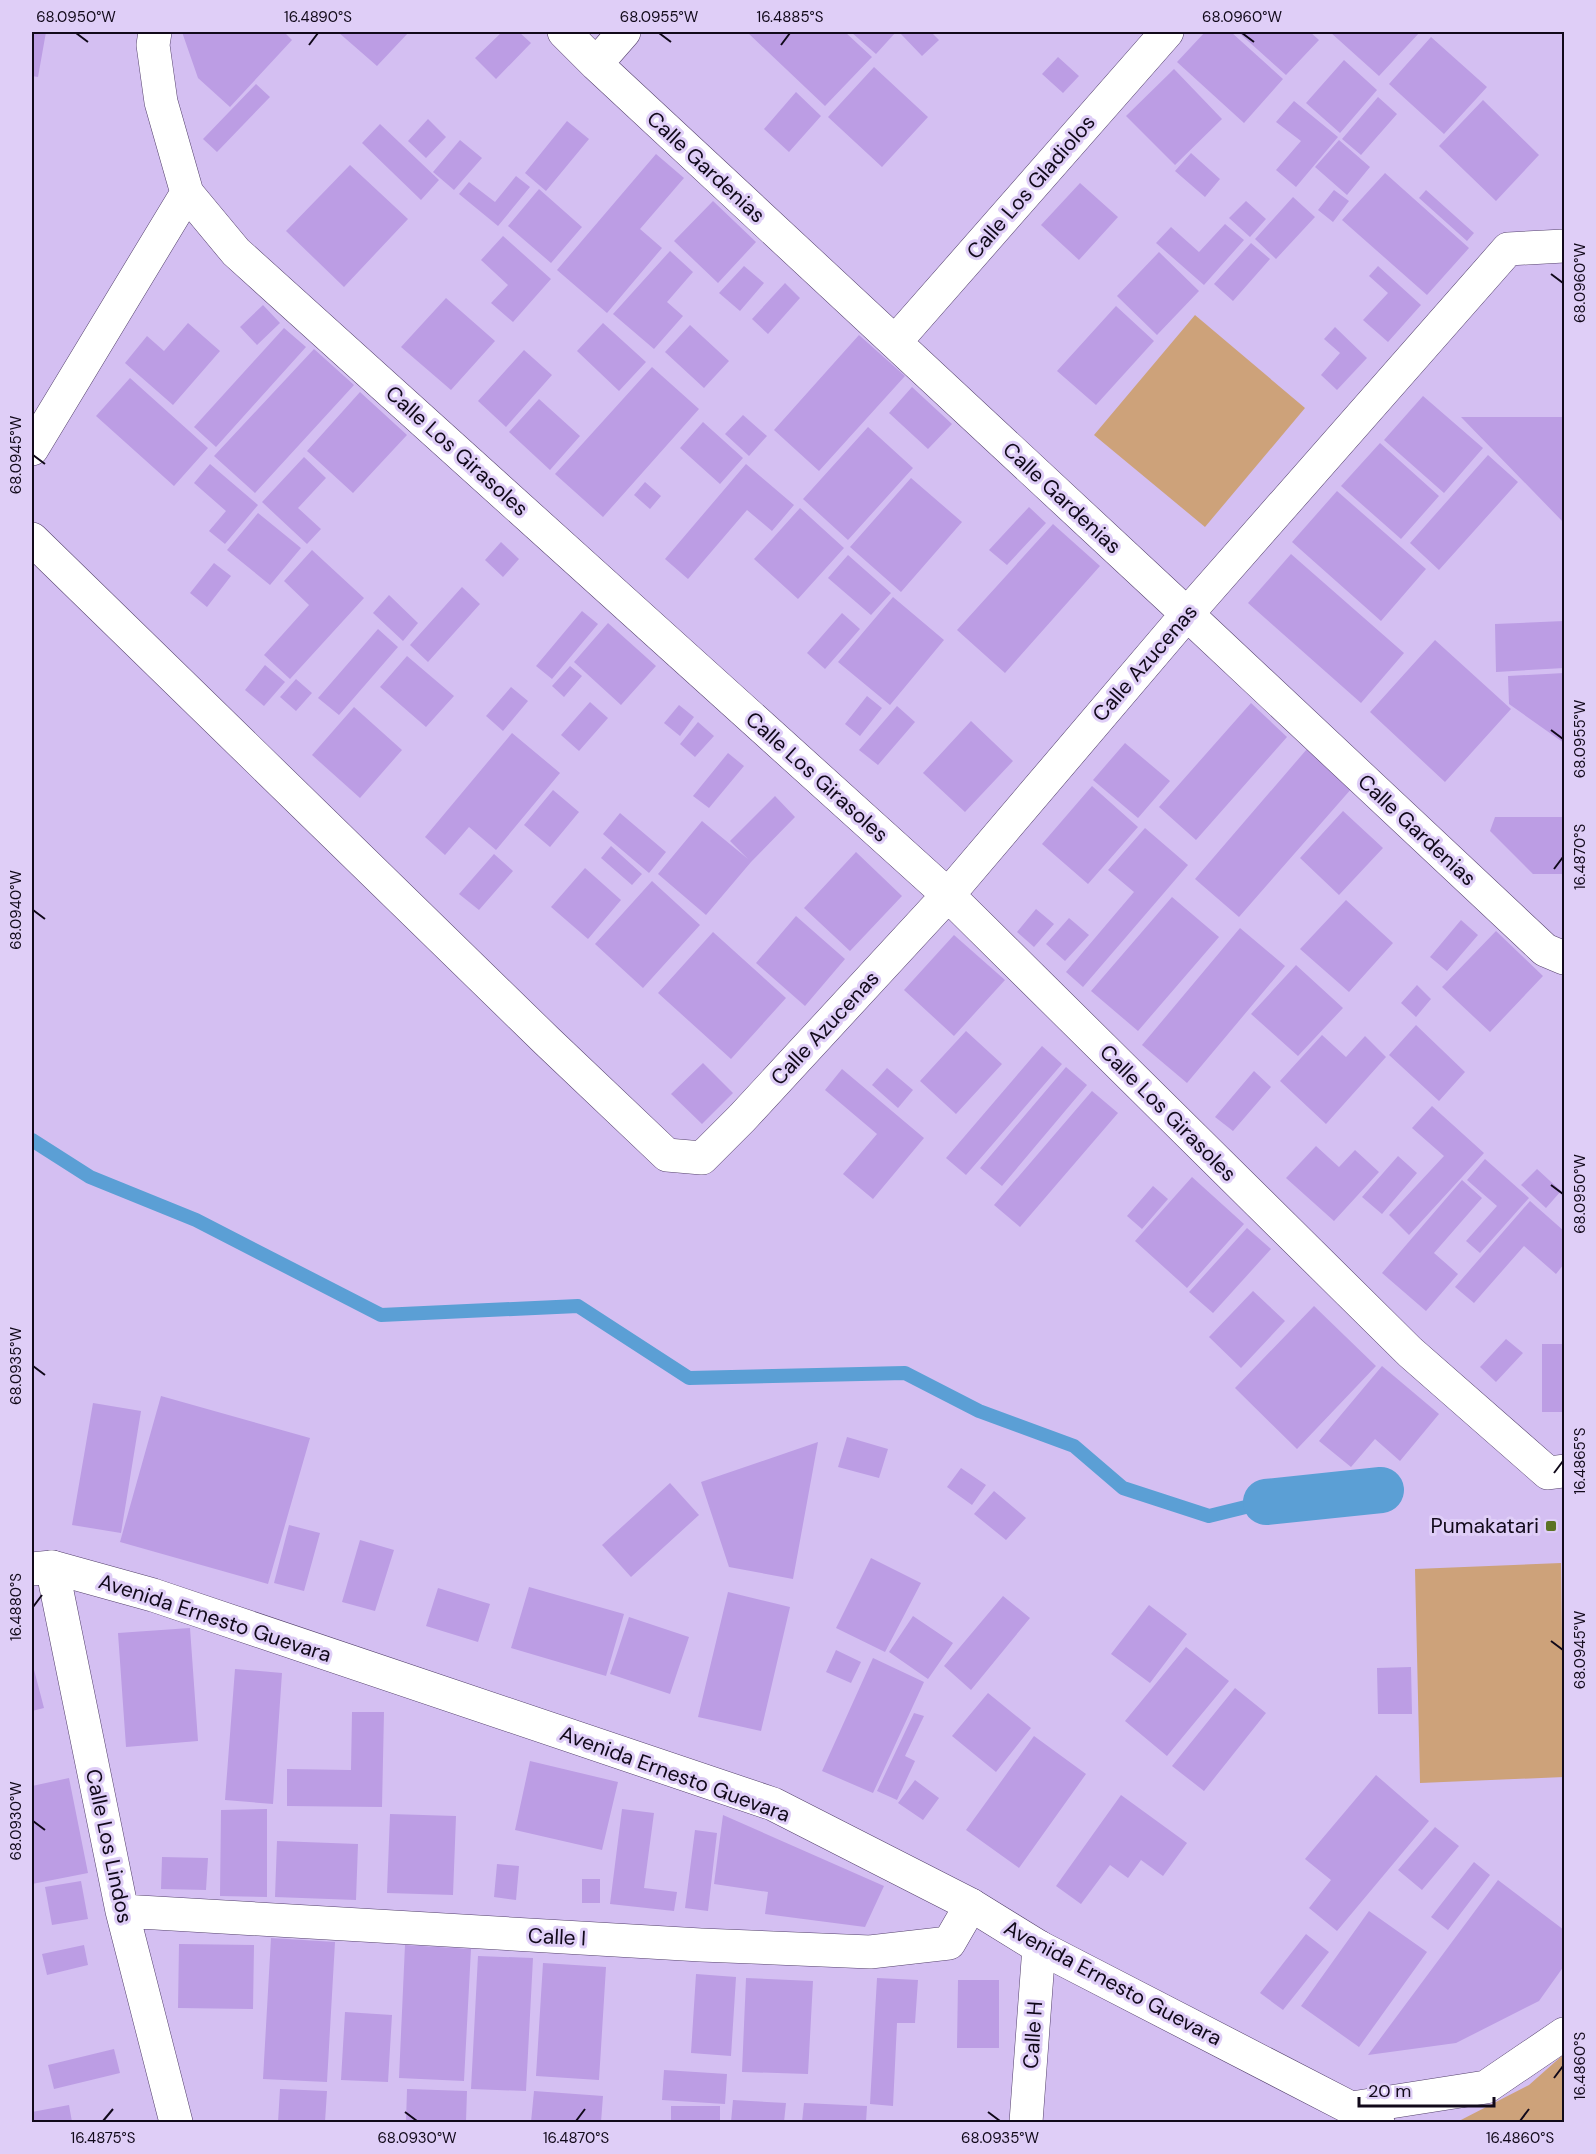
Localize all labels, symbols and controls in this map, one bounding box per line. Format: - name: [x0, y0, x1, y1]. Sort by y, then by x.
- text: 68.0950°W: [36, 7, 116, 27]
- text: 16.4890°S: [284, 7, 352, 27]
- text: 68.0955°W: [620, 7, 699, 27]
- text: 16.4885°S: [757, 7, 824, 27]
- text: 68.0960°W: [1202, 7, 1282, 27]
- street label: Calle Gardenias: [641, 105, 771, 229]
- street label: Calle Los Gladiolos: [960, 109, 1102, 265]
- text: 68.0960°W: [1570, 243, 1590, 323]
- street label: Calle Los Girasoles: [380, 379, 534, 523]
- text: 68.0945°W: [6, 415, 26, 494]
- street label: Calle Gardenias: [997, 436, 1127, 560]
- street label: Calle Azucenas: [1086, 598, 1204, 728]
- text: 68.0955°W: [1570, 699, 1590, 778]
- street label: Calle Los Girasoles: [740, 705, 894, 849]
- street label: Calle Gardenias: [1352, 768, 1482, 892]
- text: 16.4870°S: [1570, 824, 1590, 890]
- text: 68.0940°W: [6, 870, 26, 950]
- street label: Calle Azucenas: [765, 965, 885, 1091]
- street label: Calle Los Girasoles: [1093, 1038, 1243, 1188]
- text: 68.0950°W: [1570, 1154, 1590, 1234]
- text: 68.0935°W: [6, 1327, 26, 1405]
- text: 16.4865°S: [1570, 1427, 1590, 1494]
- place label: Pumakatari: [1431, 1512, 1539, 1540]
- marker: Pumakatari: [1544, 1519, 1558, 1533]
- street label: Avenida Ernesto Guevara: [95, 1567, 335, 1669]
- text: 16.4880°S: [6, 1573, 26, 1641]
- text: 68.0945°W: [1570, 1610, 1590, 1689]
- street label: Avenida Ernesto Guevara: [556, 1719, 794, 1829]
- street label: Calle Los Lindos: [79, 1766, 139, 1926]
- text: 68.0930°W: [6, 1781, 26, 1861]
- street label: Avenida Ernesto Guevara: [999, 1914, 1227, 2052]
- street label: Calle I: [527, 1921, 587, 1953]
- street label: Calle H: [1017, 2000, 1049, 2070]
- text: 16.4860°S: [1570, 2032, 1590, 2100]
- scale bar: [1359, 2070, 1494, 2108]
- text: 20 m: [1368, 2079, 1411, 2103]
- text: 16.4875°S: [71, 2128, 136, 2148]
- text: 68.0930°W: [377, 2128, 457, 2148]
- text: 16.4870°S: [543, 2128, 609, 2148]
- text: 68.0935°W: [961, 2128, 1039, 2148]
- text: 16.4860°S: [1486, 2128, 1554, 2148]

